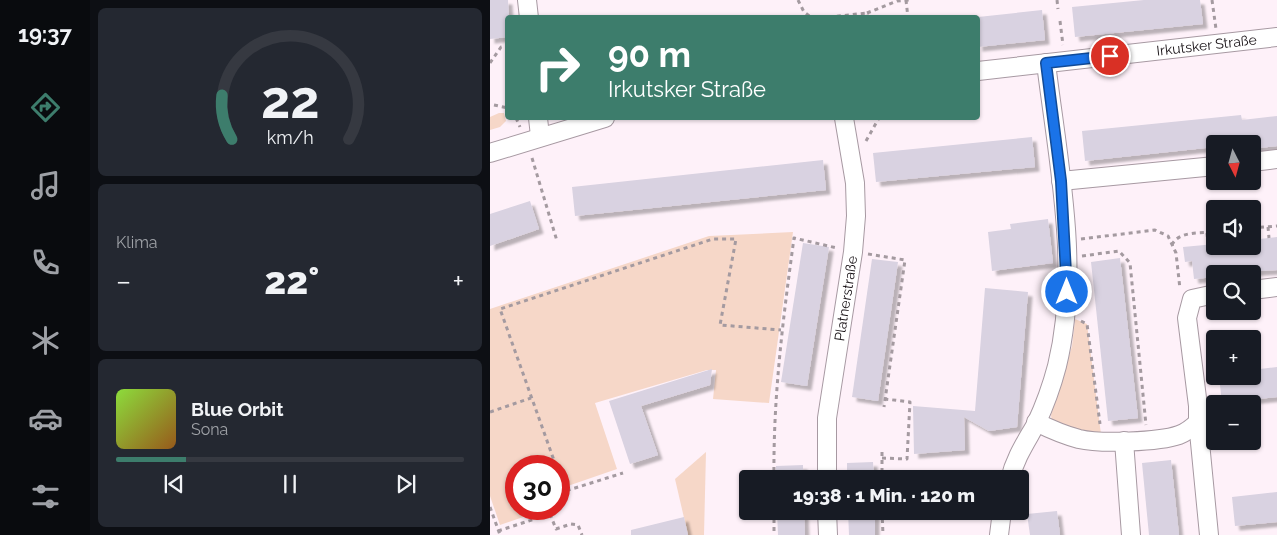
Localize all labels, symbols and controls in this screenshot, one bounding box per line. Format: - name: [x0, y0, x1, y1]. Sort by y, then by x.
- text: 19:37: [18, 21, 72, 47]
- street label: Irkutsker Straße: [1156, 31, 1257, 59]
- text: 90 m: [608, 34, 691, 75]
- icon: right: [525, 35, 590, 100]
- pin: [1089, 35, 1131, 77]
- icon: arrive: [1096, 42, 1124, 70]
- text: 22: [261, 69, 319, 130]
- text: Irkutsker Straße: [608, 76, 766, 102]
- icon: directions: [28, 90, 63, 125]
- text: km/h: [266, 127, 314, 148]
- north arrow: [1206, 135, 1261, 190]
- map controls: [1206, 135, 1261, 450]
- icon: music: [28, 168, 63, 203]
- button: sound: [1206, 200, 1261, 255]
- text: Klima: [116, 233, 158, 252]
- icon: phone: [28, 245, 63, 280]
- street label: Platnerstraße: [831, 255, 860, 342]
- text: 22°: [264, 258, 319, 303]
- text: −: [116, 265, 131, 298]
- text: +: [452, 265, 464, 298]
- position arrow: [1040, 265, 1092, 317]
- button: search: [1206, 265, 1261, 320]
- icon: climate: [28, 323, 63, 358]
- button: +: [1206, 330, 1261, 385]
- button: −: [1206, 395, 1261, 450]
- text: Blue Orbit: [191, 398, 283, 420]
- icon: car: [28, 401, 63, 436]
- text: Sona: [191, 420, 228, 439]
- speed limit sign: 30: [505, 455, 570, 520]
- icon: previous: [160, 470, 188, 498]
- icon: pause: [276, 470, 304, 498]
- icon: next: [392, 470, 420, 498]
- icon: filters: [28, 479, 63, 514]
- text: 19:38 · 1 Min. · 120 m: [793, 484, 975, 506]

